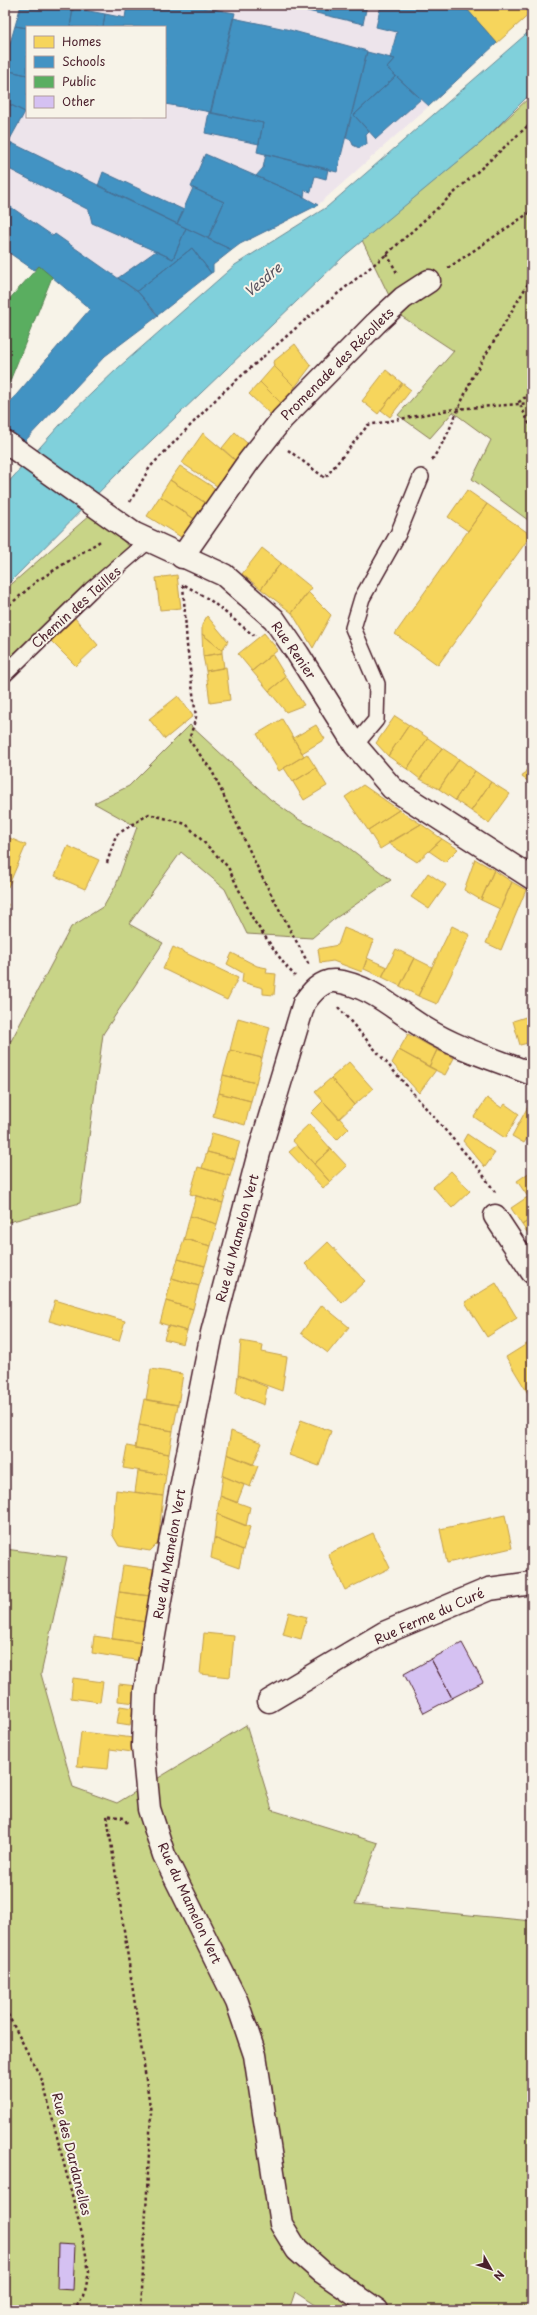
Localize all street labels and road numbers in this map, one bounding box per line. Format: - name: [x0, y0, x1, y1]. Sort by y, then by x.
- street label: Promenade des Récollets: [276, 303, 397, 424]
- street label: Chemin des Tailles: [27, 561, 125, 652]
- street label: Rue Renier: [268, 617, 321, 682]
- street label: Rue du Mamelon Vert: [210, 1172, 263, 1304]
- street label: Rue du Mamelon Vert: [148, 1487, 189, 1621]
- street label: Rue Ferme du Curé: [371, 1583, 487, 1648]
- street label: Rue du Mamelon Vert: [154, 1839, 227, 1967]
- street label: Rue des Dardanelles: [48, 2090, 97, 2217]

